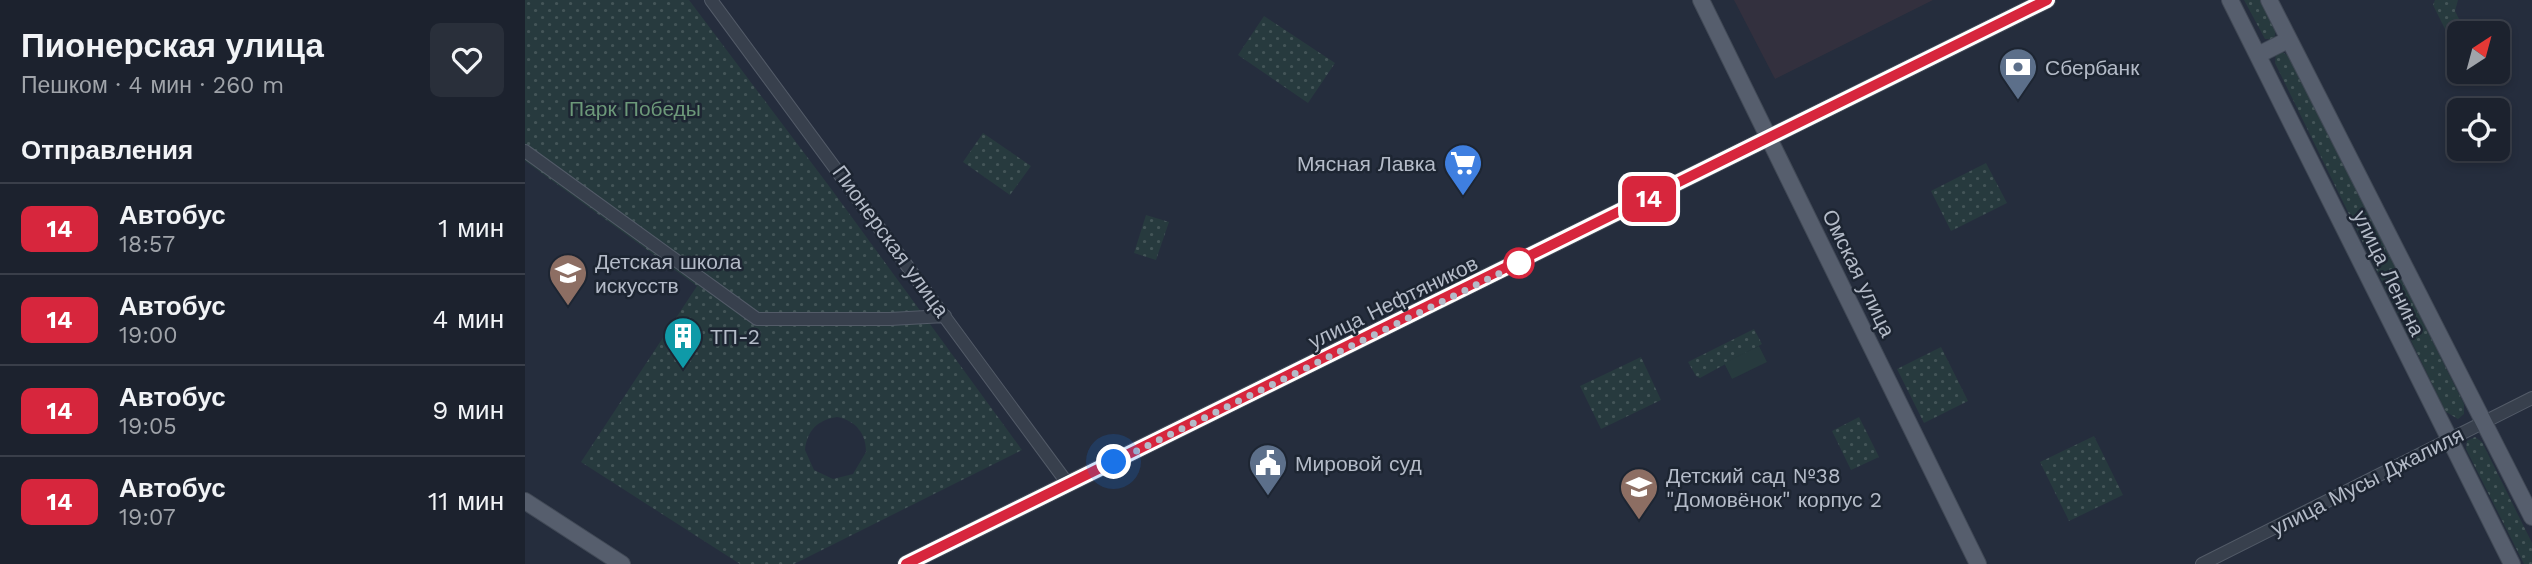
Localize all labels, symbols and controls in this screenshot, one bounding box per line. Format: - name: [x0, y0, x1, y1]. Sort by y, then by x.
- north arrow: [2447, 21, 2509, 84]
- map controls: [2447, 21, 2510, 161]
- button: heart: [430, 23, 504, 97]
- text: Пионерская улица: [21, 26, 324, 65]
- bank icon: Сбербанк: [1997, 46, 2039, 101]
- place label: Сбербанк: [2045, 55, 2140, 80]
- text: Пешком · 4 мин · 260 m: [21, 72, 284, 99]
- park label: Парк Победы: [569, 96, 701, 121]
- button: locate: [2447, 98, 2510, 161]
- text: Отправления: [21, 135, 193, 165]
- supermarket icon: Мясная Лавка: [1442, 142, 1484, 197]
- place label: Мясная Лавка: [1297, 151, 1436, 176]
- street label: Пионерская улица: [828, 160, 955, 322]
- line badge: 14: [1617, 176, 1681, 222]
- text: 14: [1636, 185, 1662, 213]
- text: Автобус: [119, 200, 226, 230]
- street label: Омская улица: [1817, 205, 1901, 341]
- street label: улица Ленина: [2348, 206, 2430, 340]
- text: 1 мин: [438, 213, 504, 243]
- text: 14: [47, 215, 72, 243]
- text: 18:57: [119, 231, 175, 258]
- unlabelled marker: [1504, 248, 1534, 278]
- place label: Детская школа искусств: [595, 249, 742, 298]
- street label: улица Нефтяников: [1304, 250, 1482, 354]
- school or university icon: Детская школа искусств: [547, 252, 589, 307]
- text: Автобус: [119, 291, 226, 321]
- text: 4 мин: [432, 304, 504, 334]
- text: 14: [47, 306, 72, 334]
- building icon: ТП-2: [662, 315, 704, 370]
- text: 19:00: [119, 322, 178, 349]
- place label: ТП-2: [710, 324, 760, 349]
- text: Автобус: [119, 382, 226, 412]
- text: 9 мин: [432, 395, 504, 425]
- text: 14: [47, 397, 72, 425]
- text: 19:05: [119, 413, 177, 440]
- street label: улица Мусы Джалиля: [2266, 421, 2468, 541]
- public building icon: Мировой суд: [1247, 442, 1289, 497]
- your location: [1096, 444, 1131, 479]
- place label: Мировой суд: [1295, 451, 1422, 476]
- place label: Детский сад №38 "Домовёнок" корпус 2: [1666, 463, 1882, 512]
- school or university icon: Детский сад №38 "Домовёнок" корпус 2: [1618, 466, 1660, 521]
- text: Автобус: [119, 473, 226, 503]
- text: 11 мин: [428, 486, 504, 516]
- text: 14: [47, 488, 72, 516]
- text: 19:07: [119, 504, 176, 531]

